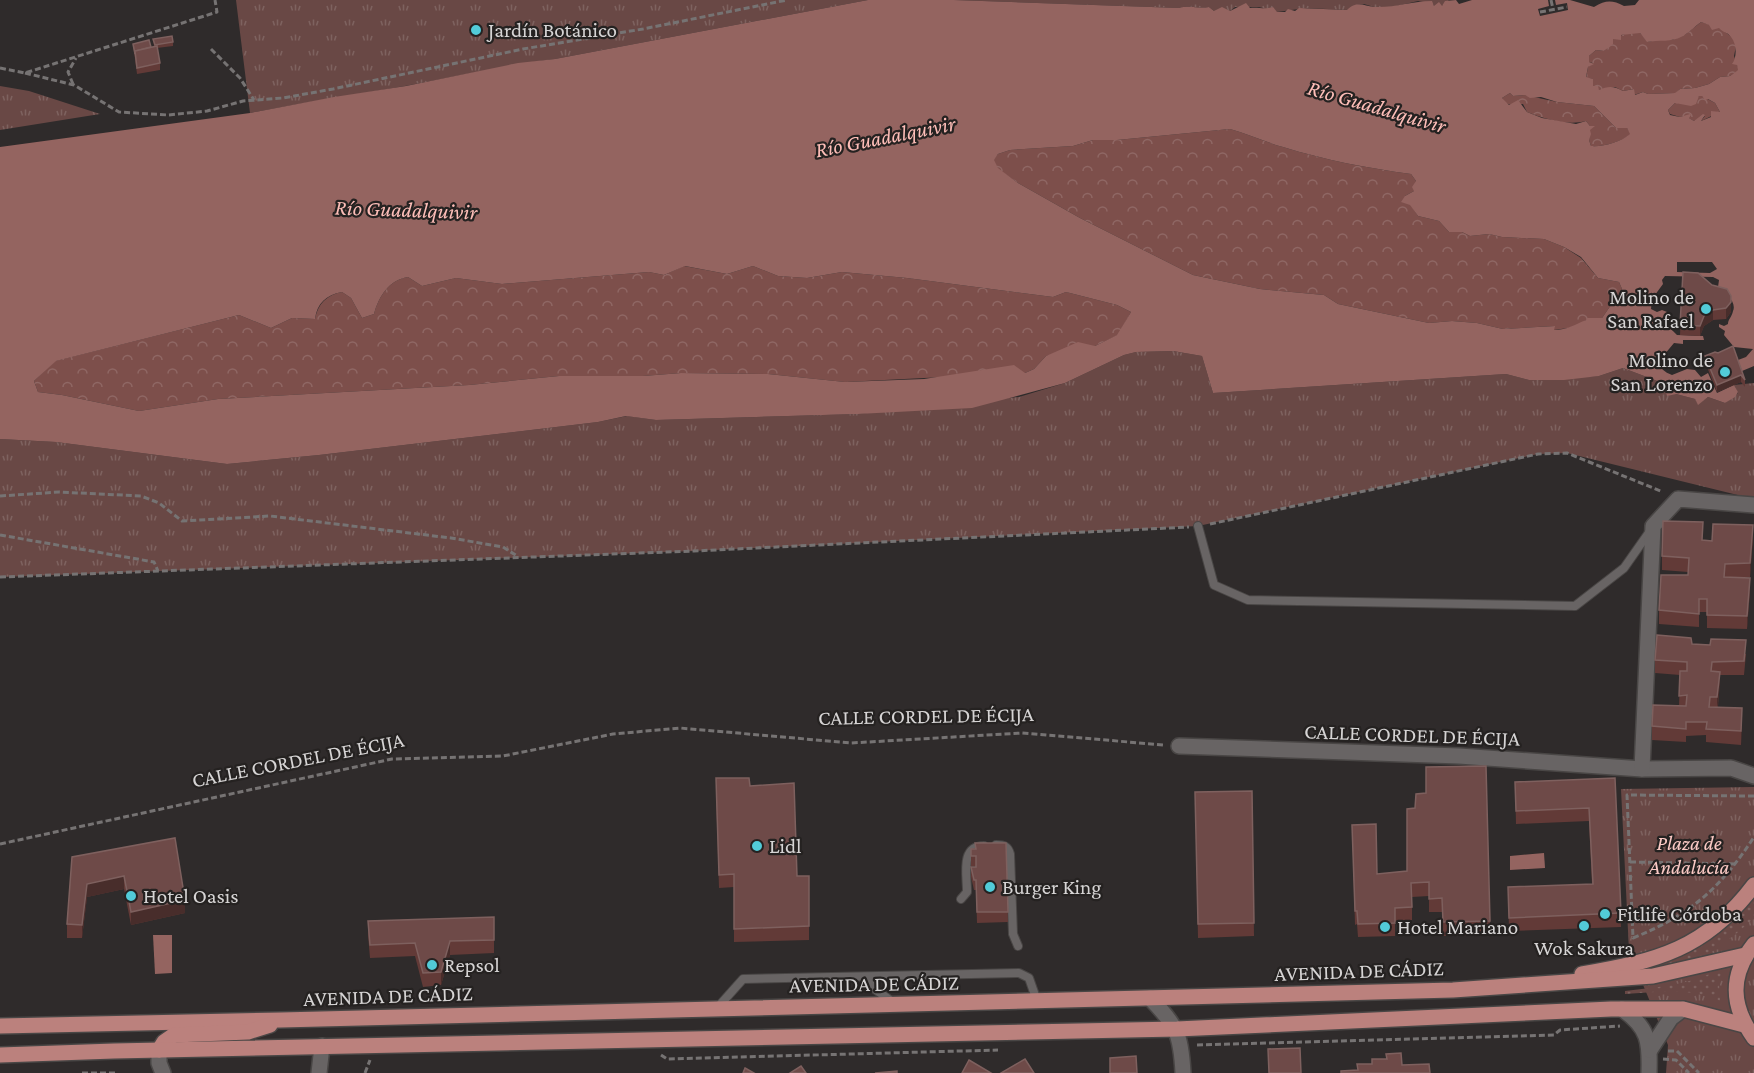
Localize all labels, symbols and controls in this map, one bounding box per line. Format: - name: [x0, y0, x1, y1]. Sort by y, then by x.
- place label: Jardín Botánico: [486, 18, 617, 42]
- marker: Jardín Botánico: [469, 23, 483, 37]
- water label: Río Guadalquivir: [1305, 75, 1450, 138]
- water label: Río Guadalquivir: [813, 110, 959, 162]
- water label: Río Guadalquivir: [334, 195, 479, 225]
- place label: Molino de San Rafael: [1607, 285, 1694, 333]
- marker: Molino de San Rafael: [1699, 302, 1713, 316]
- place label: Molino de San Lorenzo: [1611, 348, 1713, 396]
- marker: Molino de San Lorenzo: [1718, 365, 1732, 379]
- street label: CALLE CORDEL DE ÉCIJA: [818, 702, 1034, 730]
- street label: CALLE CORDEL DE ÉCIJA: [1304, 719, 1520, 751]
- street label: CALLE CORDEL DE ÉCIJA: [190, 728, 406, 792]
- park label: Plaza de Andalucía: [1648, 831, 1730, 879]
- place label: Lidl: [769, 834, 802, 858]
- marker: Lidl: [750, 839, 764, 853]
- place label: Burger King: [1002, 875, 1101, 899]
- marker: Burger King: [983, 880, 997, 894]
- place label: Hotel Oasis: [143, 884, 238, 908]
- marker: Hotel Oasis: [124, 889, 138, 903]
- place label: Fitlife Córdoba: [1617, 902, 1742, 926]
- marker: Fitlife Córdoba: [1598, 907, 1612, 921]
- place label: Hotel Mariano: [1397, 915, 1518, 939]
- marker: Wok Sakura: [1577, 919, 1591, 933]
- marker: Hotel Mariano: [1378, 920, 1392, 934]
- place label: Wok Sakura: [1534, 936, 1634, 960]
- place label: Repsol: [444, 953, 500, 977]
- street label: AVENIDA DE CÁDIZ: [1274, 956, 1444, 986]
- marker: Repsol: [425, 958, 439, 972]
- street label: AVENIDA DE CÁDIZ: [789, 971, 959, 997]
- street label: AVENIDA DE CÁDIZ: [303, 981, 473, 1011]

